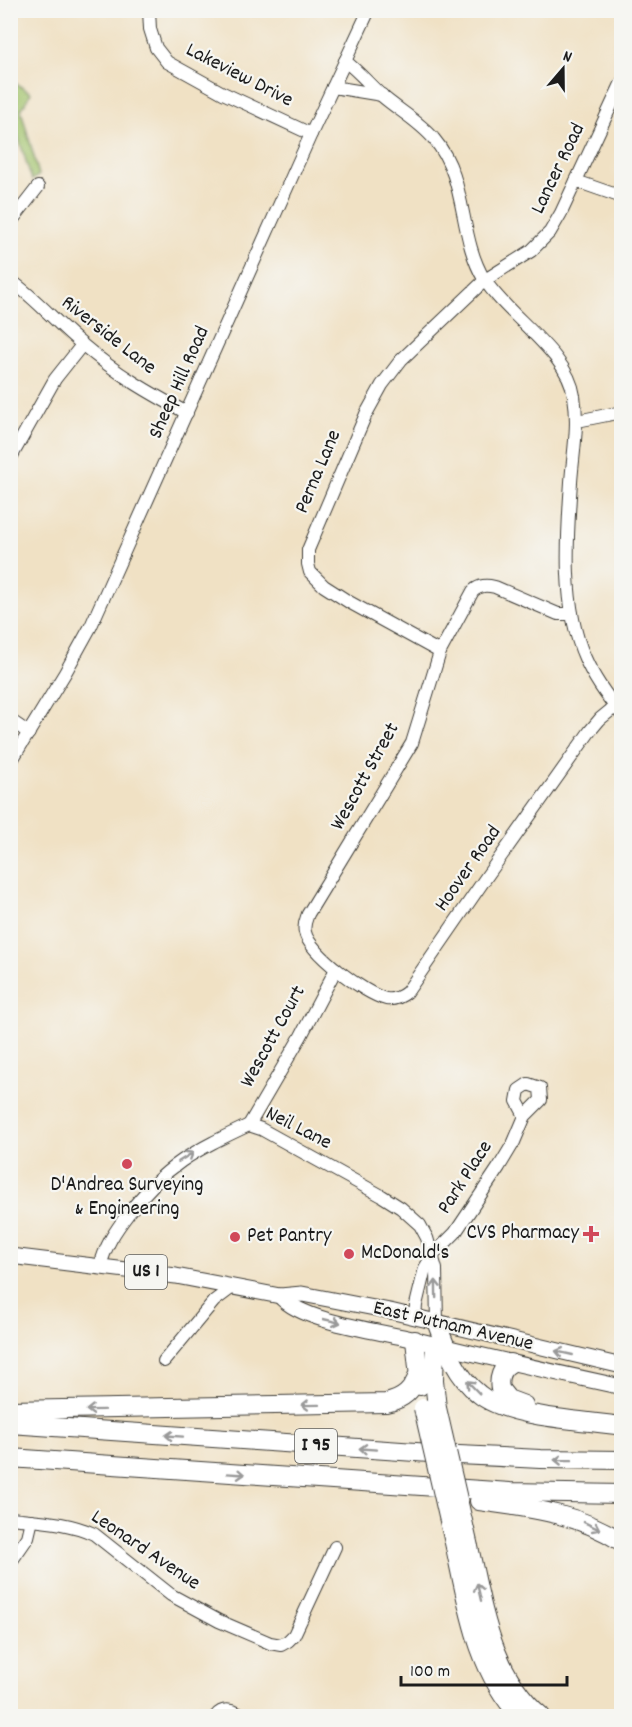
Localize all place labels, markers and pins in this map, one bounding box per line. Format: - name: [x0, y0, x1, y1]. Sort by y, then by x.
- marker: D'Andrea Surveying & Engineering: [120, 1157, 134, 1171]
- place label: D'Andrea Surveying & Engineering: [50, 1171, 204, 1225]
- place label: CVS Pharmacy: [466, 1219, 579, 1249]
- place label: Pet Pantry: [247, 1222, 332, 1252]
- marker: CVS Pharmacy: [584, 1227, 598, 1241]
- marker: Pet Pantry: [228, 1230, 242, 1244]
- place label: McDonald's: [361, 1239, 449, 1269]
- marker: McDonald's: [342, 1247, 356, 1261]

